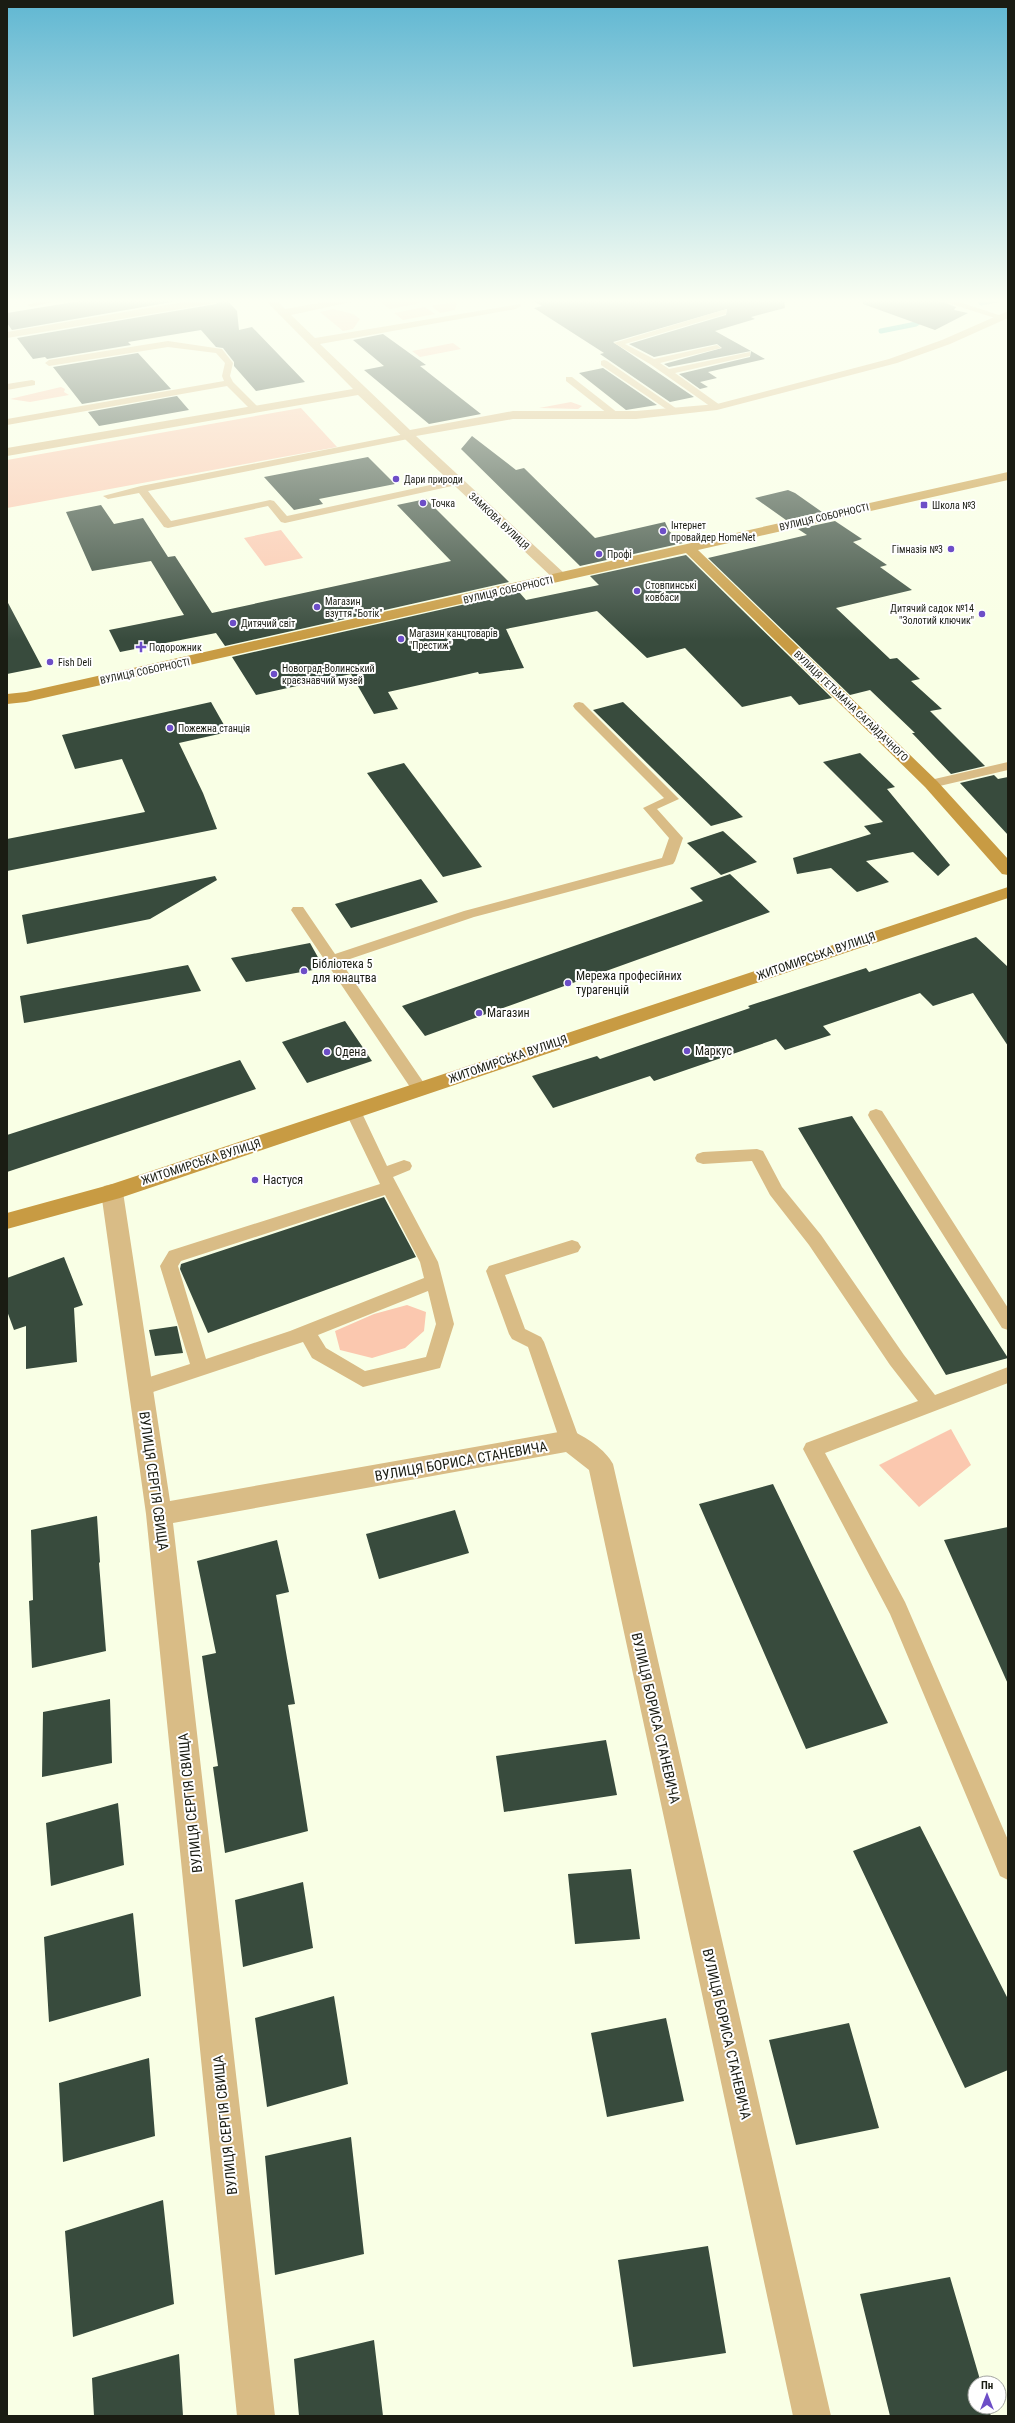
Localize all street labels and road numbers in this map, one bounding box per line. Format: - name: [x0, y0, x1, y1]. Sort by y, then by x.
- street label: ЗАМКОВА ВУЛИЦЯ: [467, 490, 531, 552]
- street label: ВУЛИЦЯ СОБОРНОСТІ: [778, 501, 870, 533]
- street label: ВУЛИЦЯ СОБОРНОСТІ: [462, 574, 554, 606]
- street label: ВУЛИЦЯ ГЕТЬМАНА САГАЙДАЧНОГО: [792, 648, 911, 763]
- street label: ВУЛИЦЯ СОБОРНОСТІ: [99, 656, 191, 686]
- street label: ЖИТОМИРСЬКА ВУЛИЦЯ: [755, 929, 877, 983]
- street label: ЖИТОМИРСЬКА ВУЛИЦЯ: [447, 1032, 569, 1086]
- street label: ЖИТОМИРСЬКА ВУЛИЦЯ: [139, 1136, 263, 1188]
- street label: ВУЛИЦЯ СЕРГІЯ СВИЩА: [136, 1410, 172, 1552]
- street label: ВУЛИЦЯ БОРИСА СТАНЕВИЧА: [373, 1438, 549, 1484]
- street label: ВУЛИЦЯ БОРИСА СТАНЕВИЧА: [629, 1631, 683, 1805]
- street label: ВУЛИЦЯ СЕРГІЯ СВИЩА: [175, 1732, 205, 1874]
- street label: ВУЛИЦЯ БОРИСА СТАНЕВИЧА: [700, 1947, 754, 2121]
- street label: ВУЛИЦЯ СЕРГІЯ СВИЩА: [210, 2054, 240, 2196]

